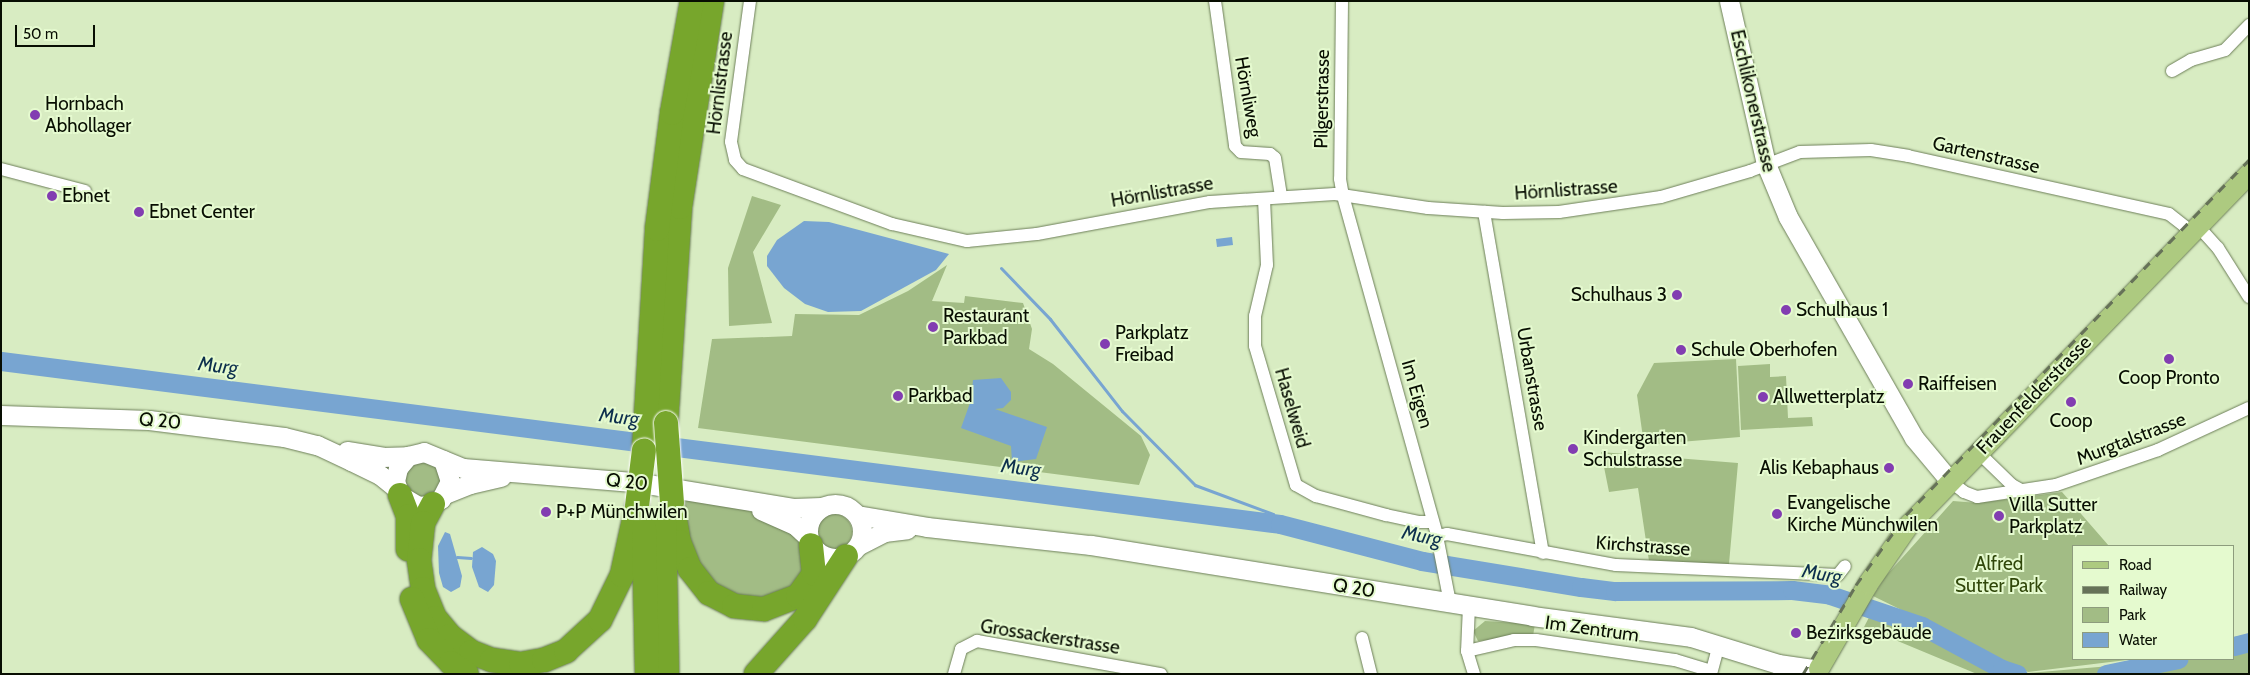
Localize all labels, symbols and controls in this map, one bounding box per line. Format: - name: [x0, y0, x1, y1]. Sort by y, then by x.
- scale bar: [18, 15, 98, 47]
- text: 50 m: [23, 25, 58, 43]
- street label: Eschlikonerstrasse: [1726, 28, 1780, 174]
- street label: Hörnlistrasse: [702, 30, 738, 136]
- street label: Pilgerstrasse: [1310, 49, 1334, 149]
- street label: Hörnliweg: [1230, 55, 1266, 139]
- place label: Hornbach Abhollager: [45, 93, 131, 137]
- marker: Hornbach Abhollager: [29, 109, 41, 121]
- street label: Gartenstrasse: [1930, 132, 2042, 178]
- street label: Hörnlistrasse: [1109, 172, 1215, 212]
- street label: Hörnlistrasse: [1514, 175, 1618, 205]
- place label: Ebnet: [62, 185, 110, 207]
- marker: Ebnet: [46, 190, 58, 202]
- place label: Ebnet Center: [149, 201, 255, 223]
- marker: Ebnet Center: [133, 206, 145, 218]
- place label: Schulhaus 3: [1571, 284, 1667, 306]
- marker: Schulhaus 3: [1671, 289, 1683, 301]
- place label: Schulhaus 1: [1796, 299, 1888, 321]
- marker: Schulhaus 1: [1780, 304, 1792, 316]
- place label: Restaurant Parkbad: [943, 305, 1029, 349]
- marker: Restaurant Parkbad: [927, 321, 939, 333]
- place label: Parkplatz Freibad: [1115, 322, 1189, 366]
- street label: Urbanstrasse: [1512, 326, 1552, 432]
- street label: Frauenfelderstrasse: [1972, 331, 2096, 459]
- marker: Parkplatz Freibad: [1099, 338, 1111, 350]
- place label: Schule Oberhofen: [1691, 339, 1837, 361]
- marker: Schule Oberhofen: [1675, 344, 1687, 356]
- water label: Murg: [197, 352, 239, 380]
- marker: Coop Pronto: [2163, 353, 2175, 365]
- street label: Im Eigen: [1396, 357, 1438, 431]
- street label: Haselweid: [1270, 365, 1314, 451]
- place label: Coop Pronto: [2118, 367, 2220, 389]
- place label: Raiffeisen: [1918, 373, 1997, 395]
- marker: Raiffeisen: [1902, 378, 1914, 390]
- place label: Parkbad: [908, 385, 972, 407]
- place label: Allwetterplatz: [1773, 386, 1885, 408]
- marker: Parkbad: [892, 390, 904, 402]
- marker: Allwetterplatz: [1757, 391, 1769, 403]
- marker: Coop: [2065, 396, 2077, 408]
- water label: Murg: [598, 403, 640, 431]
- street label: Q 20: [138, 408, 182, 434]
- street label: Murgtalstrasse: [2073, 408, 2189, 470]
- place label: Coop: [2050, 410, 2092, 432]
- place label: Kindergarten Schulstrasse: [1583, 427, 1686, 471]
- marker: Kindergarten Schulstrasse: [1567, 443, 1579, 455]
- water label: Murg: [1000, 454, 1042, 482]
- place label: Alis Kebaphaus: [1759, 457, 1879, 479]
- marker: Alis Kebaphaus: [1883, 462, 1895, 474]
- street label: Q 20: [605, 468, 649, 496]
- place label: Evangelische Kirche Münchwilen: [1787, 492, 1938, 536]
- place label: Villa Sutter Parkplatz: [2009, 494, 2097, 538]
- place label: P+P Münchwilen: [556, 501, 687, 523]
- marker: P+P Münchwilen: [540, 506, 552, 518]
- marker: Evangelische Kirche Münchwilen: [1771, 508, 1783, 520]
- marker: Villa Sutter Parkplatz: [1993, 510, 2005, 522]
- water label: Murg: [1400, 520, 1444, 552]
- street label: Kirchstrasse: [1595, 531, 1691, 561]
- legend: [2072, 545, 2235, 660]
- park label: Alfred Sutter Park: [1955, 553, 2043, 597]
- text: Road: [2119, 556, 2152, 574]
- water label: Murg: [1800, 559, 1844, 589]
- street label: Q 20: [1331, 573, 1377, 603]
- text: Railway: [2119, 581, 2167, 599]
- text: Park: [2119, 606, 2146, 624]
- street label: Im Zentrum: [1544, 611, 1640, 647]
- street label: Grossackerstrasse: [979, 615, 1121, 659]
- place label: Bezirksgebäude: [1806, 622, 1932, 644]
- marker: Bezirksgebäude: [1790, 627, 1802, 639]
- text: Water: [2119, 631, 2157, 649]

